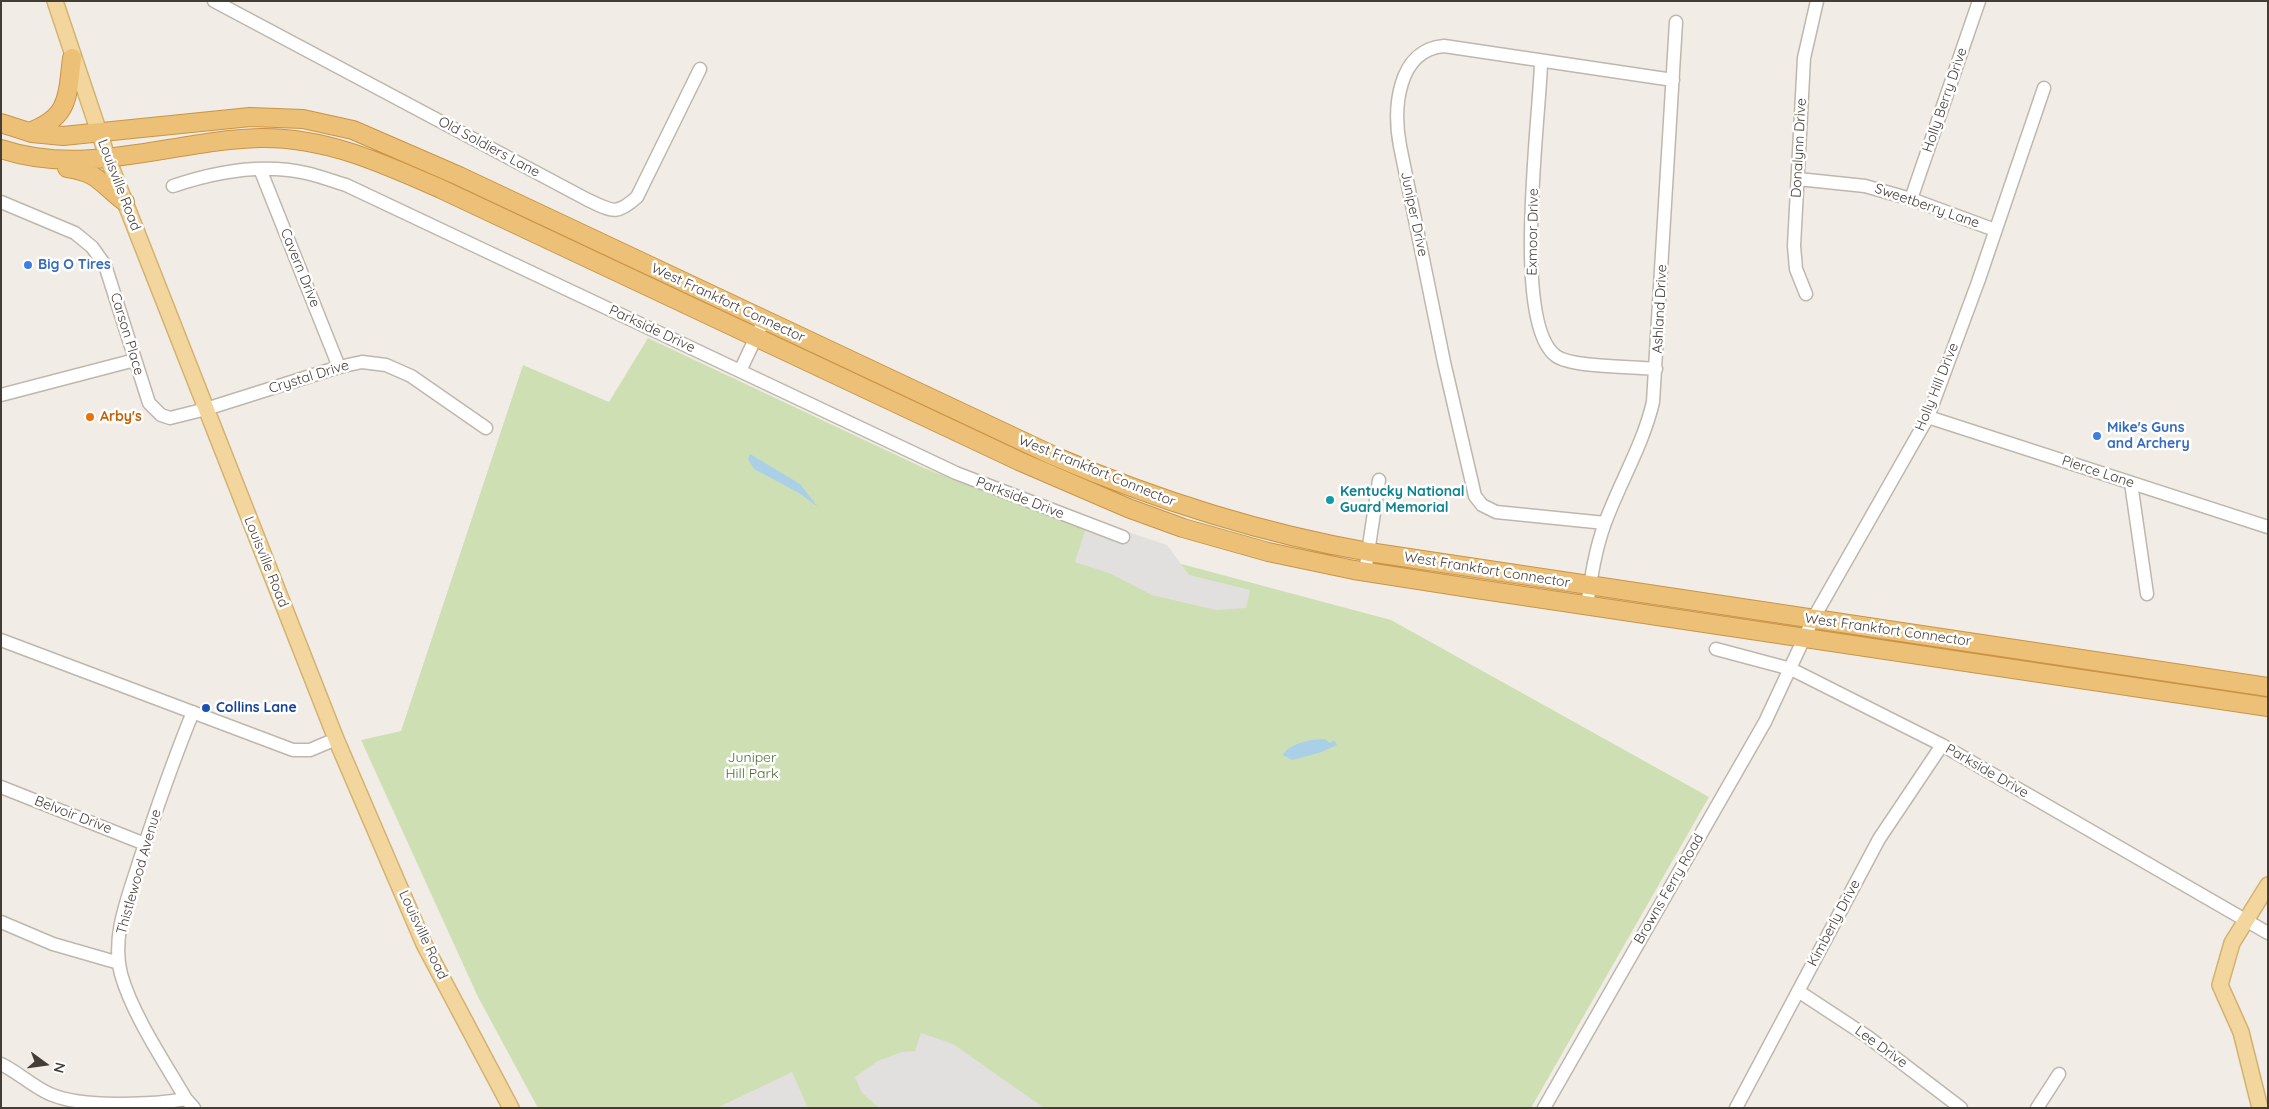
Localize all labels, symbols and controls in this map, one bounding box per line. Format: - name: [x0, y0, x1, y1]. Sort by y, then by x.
- street label: Holly Berry Drive: [1919, 45, 1971, 155]
- street label: Donalynn Drive: [1788, 98, 1810, 198]
- street label: Old Soldiers Lane: [435, 113, 543, 181]
- street label: Louisville Road: [94, 137, 144, 233]
- street label: Juniper Drive: [1397, 170, 1431, 258]
- street label: Sweetberry Lane: [1872, 180, 1982, 232]
- street label: Exmoor Drive: [1524, 188, 1542, 276]
- street label: Cavern Drive: [277, 226, 323, 310]
- place label: Big O Tires: [38, 257, 111, 273]
- marker: Big O Tires: [22, 259, 34, 271]
- street label: West Frankfort Connector: [648, 260, 808, 346]
- street label: Ashland Drive: [1649, 264, 1671, 354]
- street label: Carson Place: [107, 291, 147, 377]
- street label: Parkside Drive: [606, 302, 698, 356]
- street label: Holly Hill Drive: [1912, 340, 1962, 434]
- street label: Crystal Drive: [267, 357, 351, 397]
- place label: Arby's: [100, 409, 142, 425]
- marker: Arby's: [84, 411, 96, 423]
- place label: Mike's Guns and Archery: [2107, 420, 2190, 452]
- marker: Mike's Guns and Archery: [2091, 430, 2103, 442]
- street label: West Frankfort Connector: [1016, 432, 1178, 510]
- street label: Pierce Lane: [2060, 452, 2136, 492]
- street label: Parkside Drive: [974, 473, 1066, 523]
- place label: Kentucky National Guard Memorial: [1340, 484, 1465, 516]
- marker: Kentucky National Guard Memorial: [1324, 494, 1336, 506]
- street label: Louisville Road: [240, 514, 292, 610]
- street label: West Frankfort Connector: [1403, 549, 1571, 591]
- street label: West Frankfort Connector: [1804, 610, 1972, 650]
- place label: Collins Lane: [216, 700, 297, 716]
- marker: Collins Lane: [200, 702, 212, 714]
- street label: Parkside Drive: [1943, 740, 2031, 802]
- park label: Juniper Hill Park: [726, 750, 778, 782]
- street label: Belvoir Drive: [32, 793, 114, 837]
- street label: Thistlewood Avenue: [113, 808, 165, 936]
- street label: Browns Ferry Road: [1631, 831, 1707, 947]
- street label: Kimberly Drive: [1804, 877, 1864, 969]
- street label: Louisville Road: [395, 888, 451, 982]
- street label: Lee Drive: [1851, 1022, 1911, 1072]
- north arrow: [20, 1039, 70, 1089]
- text: N: [50, 1060, 70, 1075]

